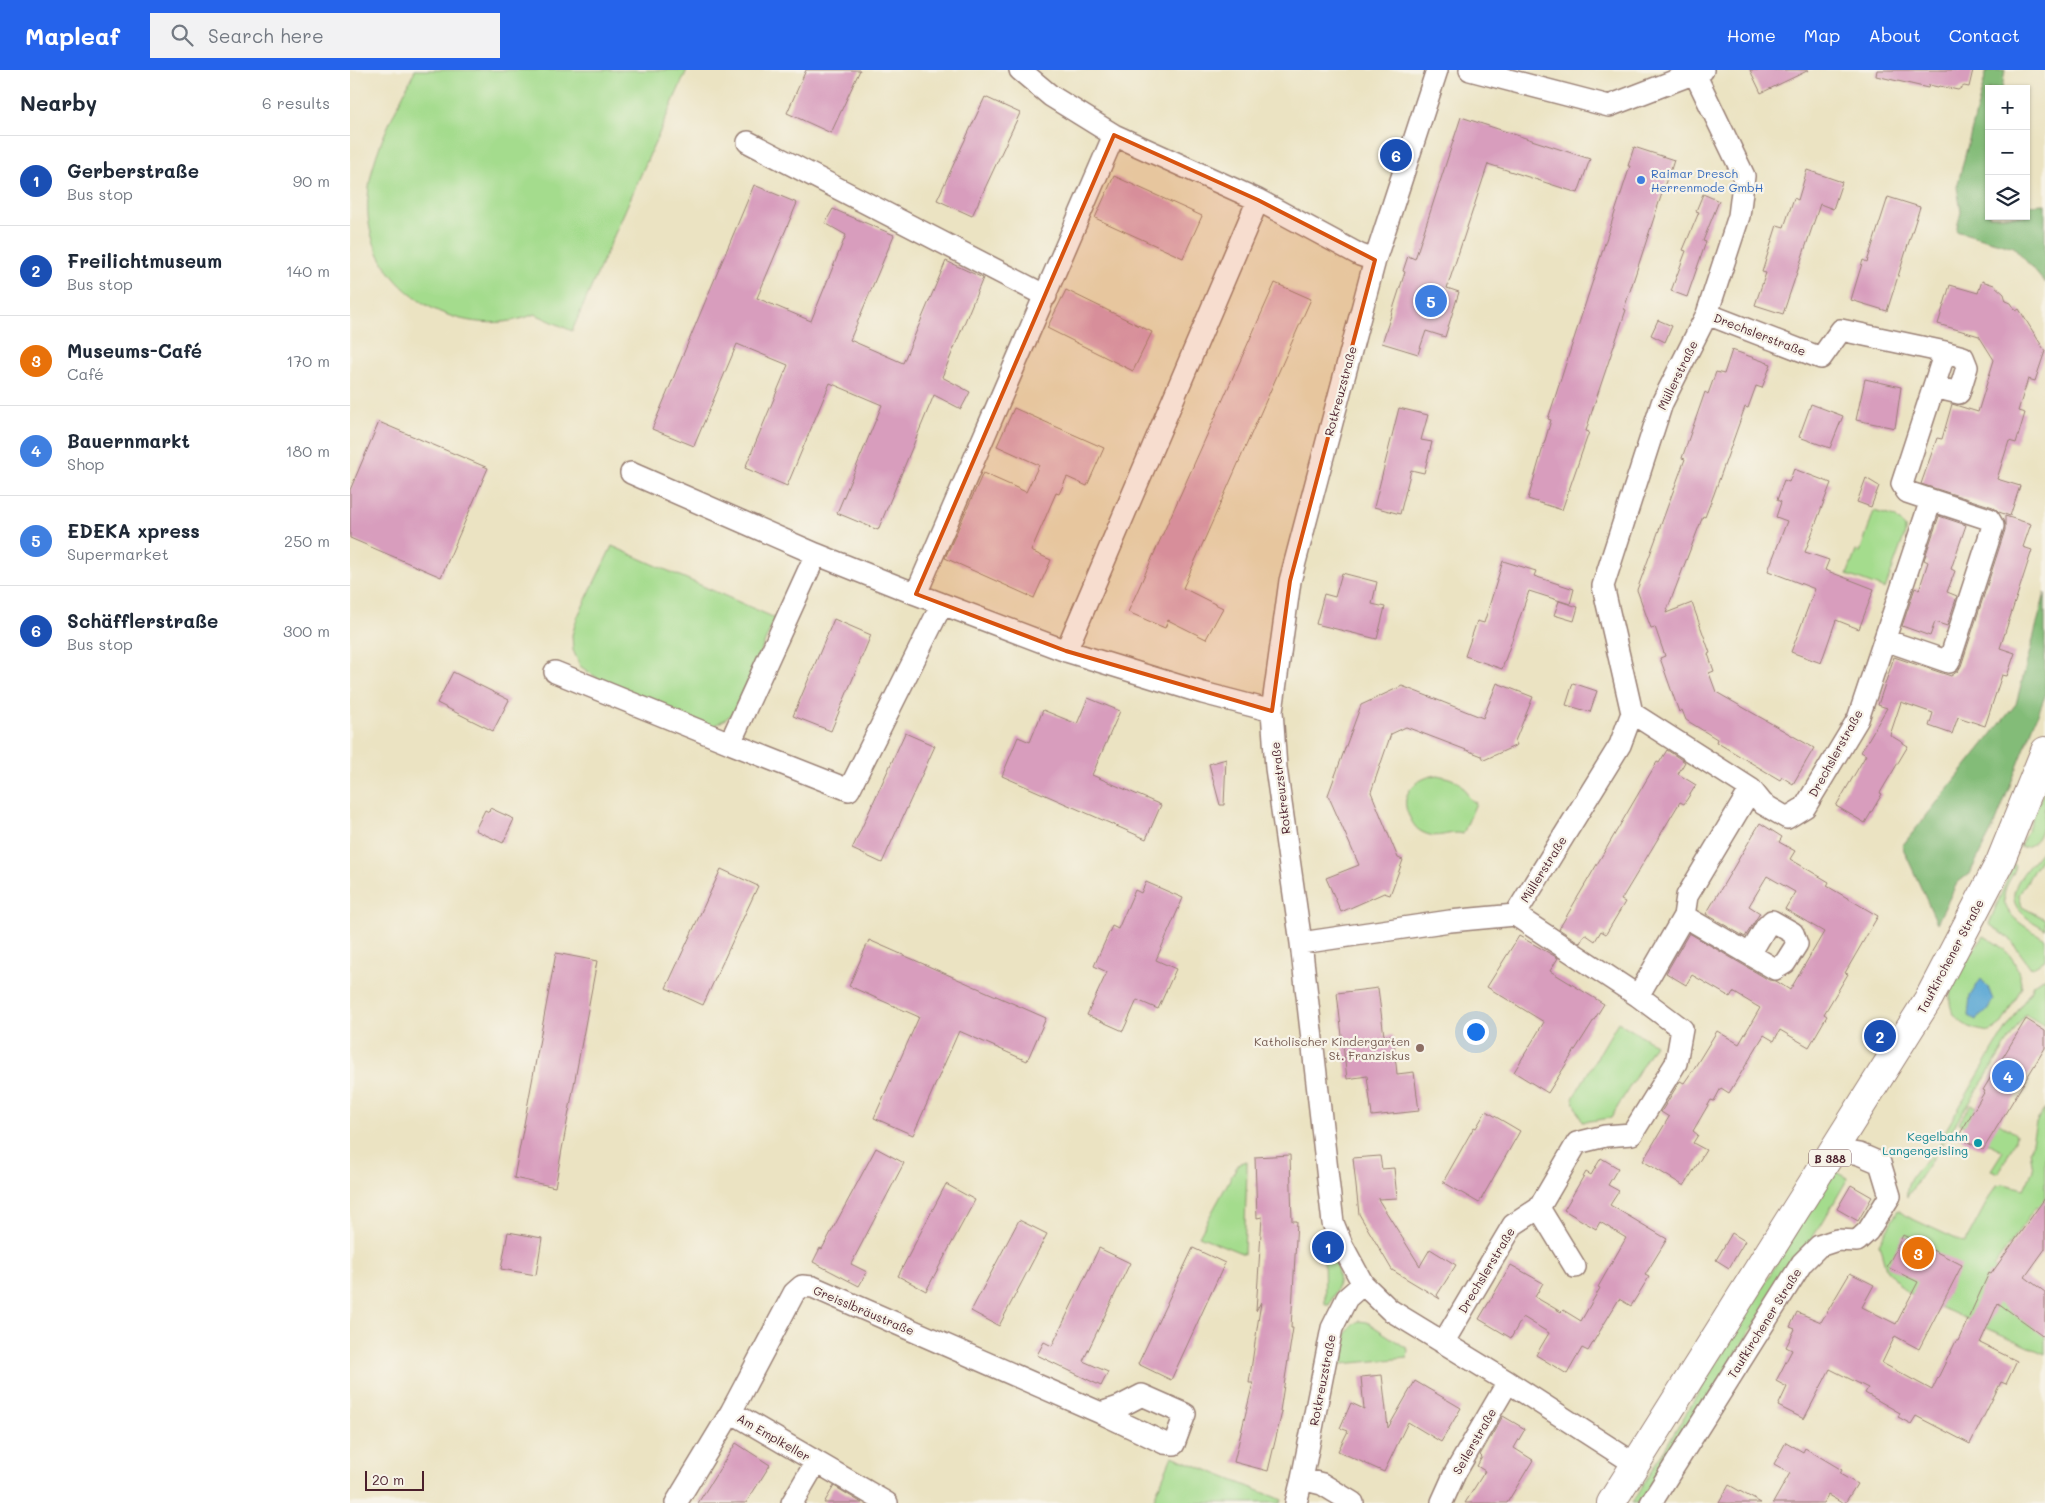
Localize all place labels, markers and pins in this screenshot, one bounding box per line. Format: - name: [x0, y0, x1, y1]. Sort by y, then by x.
- pin: 6: [1380, 136, 1412, 174]
- place label: Raimar Dresch Herrenmode GmbH: [1651, 165, 1763, 195]
- marker: Raimar Dresch Herrenmode GmbH: [1635, 174, 1647, 186]
- pin: 5: [1415, 282, 1447, 320]
- pin: 2: [1864, 1017, 1896, 1055]
- place label: Katholischer Kindergarten St. Franziskus: [1254, 1033, 1410, 1063]
- marker: Katholischer Kindergarten St. Franziskus: [1414, 1042, 1426, 1054]
- pin: 4: [1992, 1057, 2024, 1095]
- place label: Kegelbahn Langengeisling: [1882, 1128, 1968, 1158]
- marker: Kegelbahn Langengeisling: [1972, 1137, 1984, 1149]
- pin: 1: [1312, 1228, 1344, 1266]
- pin: 3: [1902, 1234, 1934, 1272]

